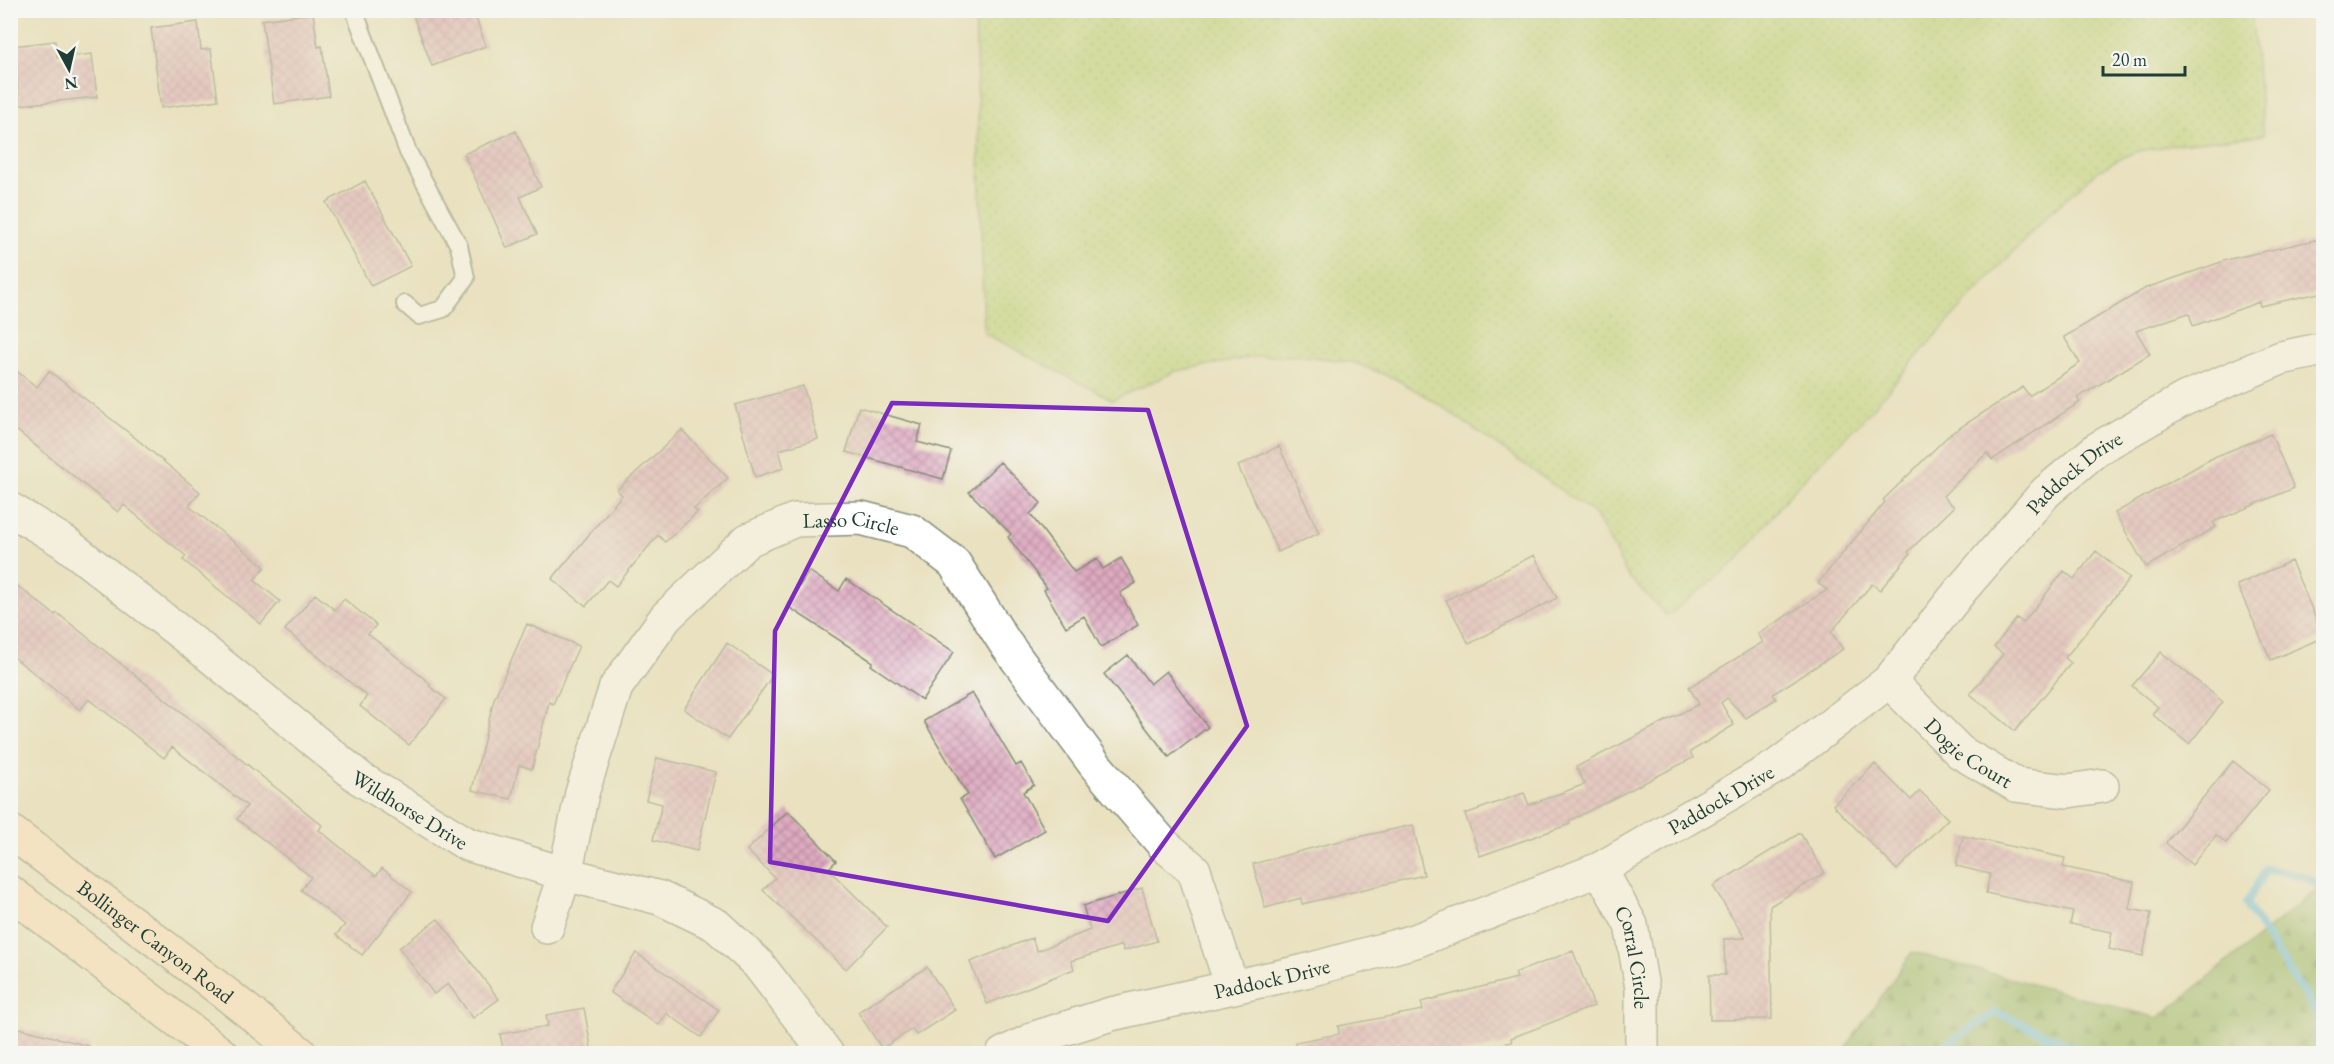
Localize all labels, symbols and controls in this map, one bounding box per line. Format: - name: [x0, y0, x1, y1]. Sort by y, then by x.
- north arrow: [39, 39, 99, 99]
- scale bar: [2103, 39, 2186, 77]
- text: 20 m: [2112, 48, 2147, 71]
- text: N: [63, 72, 79, 95]
- street label: Paddock Drive: [2019, 424, 2127, 520]
- street label: Lasso Circle: [802, 504, 902, 541]
- street label: Dogie Court: [1919, 711, 2018, 794]
- street label: Paddock Drive: [1663, 758, 1778, 840]
- street label: Wildhorse Drive: [347, 763, 474, 855]
- street label: Bollinger Canyon Road: [72, 873, 240, 1009]
- street label: Corral Circle: [1609, 900, 1656, 1009]
- street label: Paddock Drive: [1211, 951, 1333, 1004]

